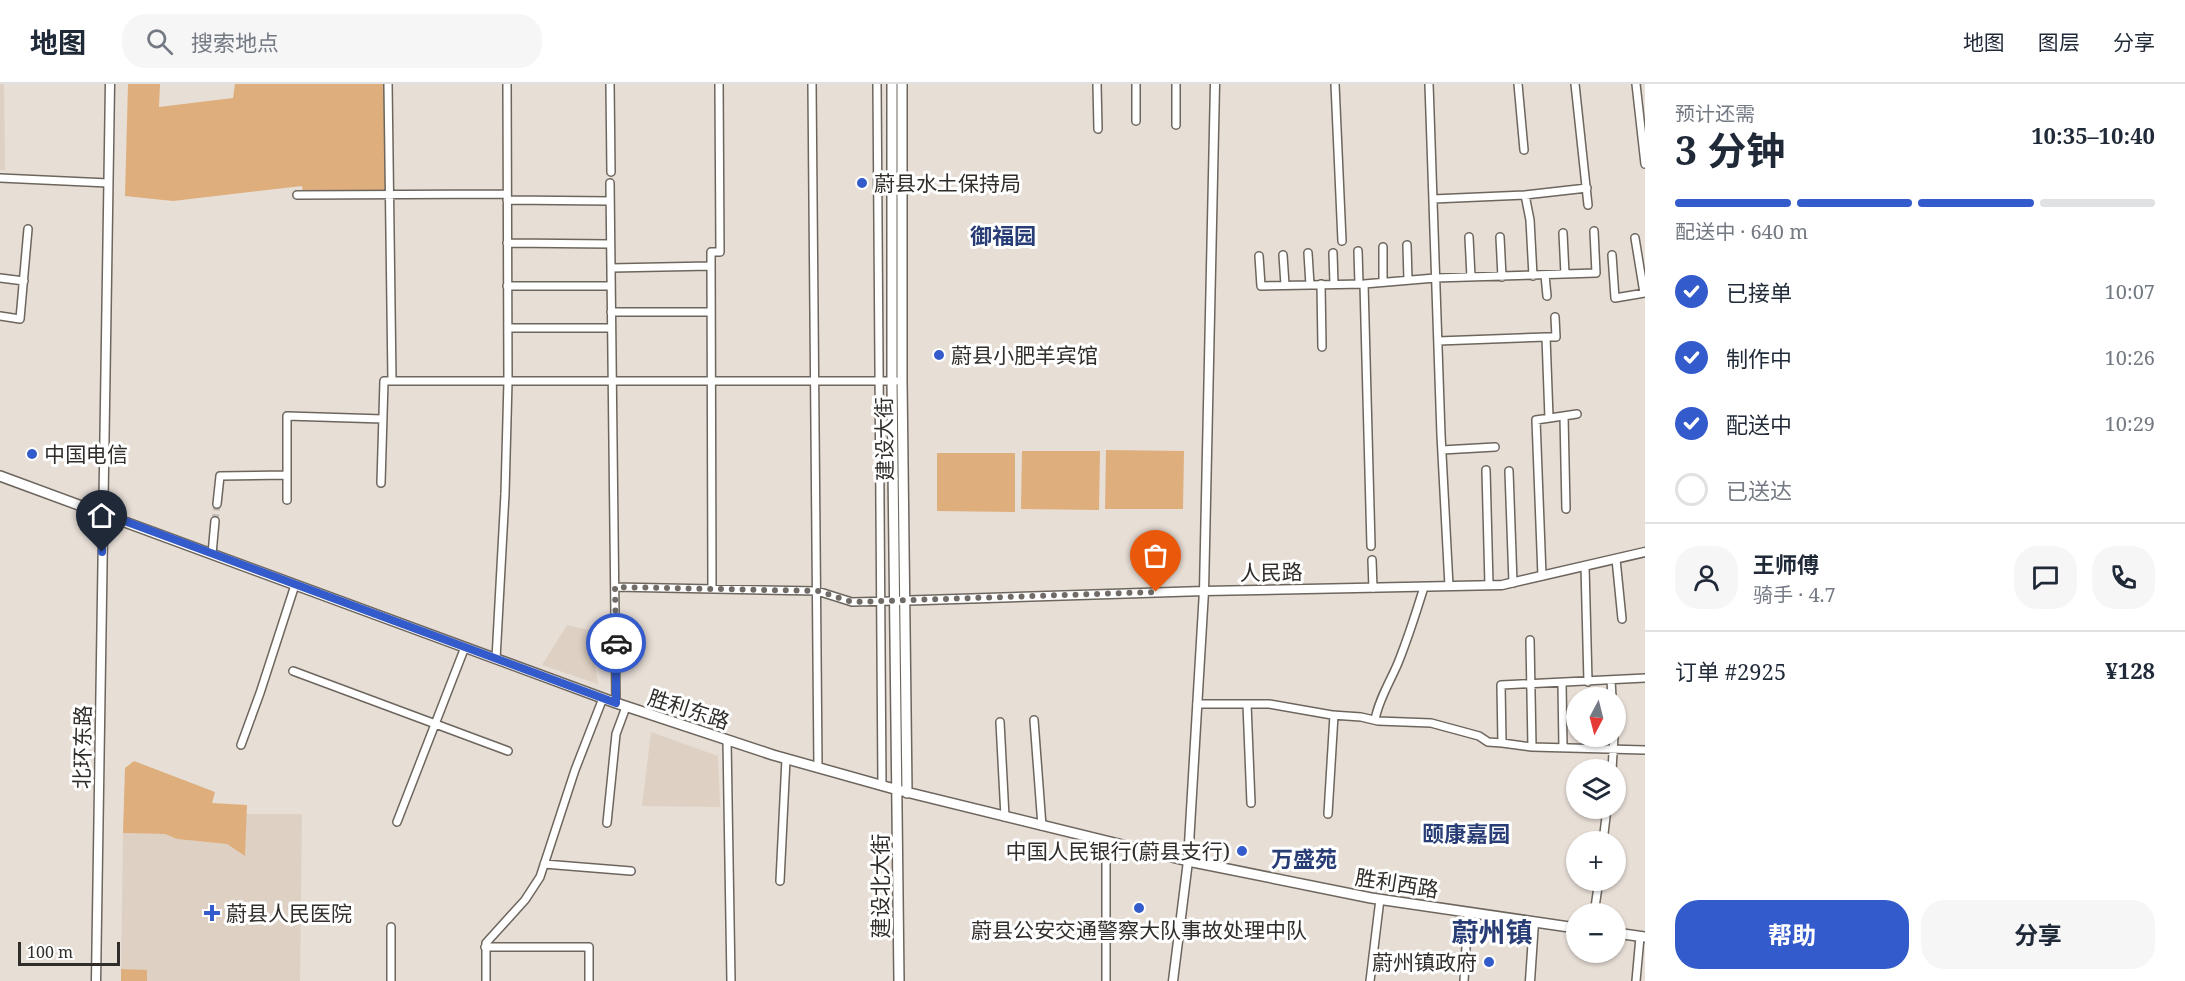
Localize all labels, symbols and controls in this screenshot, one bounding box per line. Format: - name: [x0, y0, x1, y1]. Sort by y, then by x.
- search box: [122, 14, 542, 68]
- text: 地图: [30, 23, 86, 61]
- icon: search: [143, 25, 176, 58]
- text: 搜索地点: [191, 27, 279, 57]
- text: 地图: [1963, 28, 2005, 56]
- text: 图层: [2038, 28, 2080, 56]
- text: 分享: [2113, 28, 2155, 56]
- text: 预计还需: [1675, 100, 1755, 127]
- text: 10:35–10:40: [2031, 120, 2155, 150]
- text: 3 分钟: [1675, 123, 1785, 176]
- place label: 蔚县水土保持局: [874, 169, 1021, 197]
- marker: 蔚县水土保持局: [855, 176, 869, 190]
- text: 配送中 · 640 m: [1675, 218, 1808, 245]
- district label: 御福园: [970, 220, 1036, 250]
- icon: check: [1675, 275, 1708, 308]
- text: 已接单: [1726, 277, 1792, 307]
- text: 10:07: [2105, 278, 2155, 305]
- place label: 蔚县小肥羊宾馆: [951, 341, 1098, 369]
- icon: check: [1675, 341, 1708, 374]
- text: 制作中: [1726, 343, 1792, 373]
- text: 10:26: [2105, 344, 2155, 371]
- marker: 蔚县小肥羊宾馆: [932, 348, 946, 362]
- street label: 建设大街: [869, 397, 899, 481]
- icon: check: [1675, 407, 1708, 440]
- text: 配送中: [1726, 409, 1792, 439]
- text: 10:29: [2105, 410, 2155, 437]
- place label: 中国电信: [44, 440, 128, 468]
- marker: 中国电信: [25, 447, 39, 461]
- text: 已送达: [1726, 475, 1792, 505]
- pin: [76, 490, 127, 552]
- icon: home: [85, 499, 118, 532]
- pin: [1130, 530, 1181, 592]
- icon: bag: [1139, 539, 1172, 572]
- button: person: [1675, 546, 1738, 609]
- button: chat: [2014, 546, 2077, 609]
- button: phone: [2092, 546, 2155, 609]
- text: 王师傅: [1753, 549, 1819, 579]
- street label: 人民路: [1239, 557, 1303, 587]
- text: 骑手 · 4.7: [1753, 581, 1836, 608]
- courier: [586, 613, 646, 673]
- icon: car: [600, 627, 633, 660]
- text: ¥128: [2105, 655, 2155, 685]
- text: 订单 #2925: [1675, 656, 1786, 686]
- street label: 胜利东路: [645, 683, 733, 735]
- north arrow: [1566, 687, 1626, 747]
- map controls: [1566, 687, 1626, 963]
- street label: 北环东路: [67, 705, 97, 789]
- button: layers: [1566, 759, 1626, 819]
- district label: 颐康嘉园: [1422, 818, 1510, 848]
- button: +: [1566, 831, 1626, 891]
- street label: 建设北大街: [866, 834, 894, 939]
- place label: 中国人民银行(蔚县支行): [1005, 837, 1230, 865]
- district label: 万盛苑: [1271, 843, 1337, 873]
- marker: 中国人民银行(蔚县支行): [1235, 844, 1249, 858]
- street label: 胜利西路: [1353, 863, 1441, 903]
- place label: 蔚县人民医院: [226, 899, 352, 927]
- button: 帮助: [1675, 900, 1909, 969]
- button: 分享: [1921, 900, 2155, 969]
- marker: 蔚县公安交通警察大队事故处理中队: [1132, 901, 1146, 915]
- button: −: [1566, 903, 1626, 963]
- marker: 蔚县人民医院: [203, 904, 221, 922]
- district label: 蔚州镇: [1452, 913, 1533, 950]
- place label: 蔚县公安交通警察大队事故处理中队: [971, 916, 1307, 944]
- scale bar: [18, 939, 120, 966]
- text: 100 m: [27, 941, 73, 963]
- place label: 蔚州镇政府: [1372, 948, 1477, 976]
- marker: 蔚州镇政府: [1482, 955, 1496, 969]

